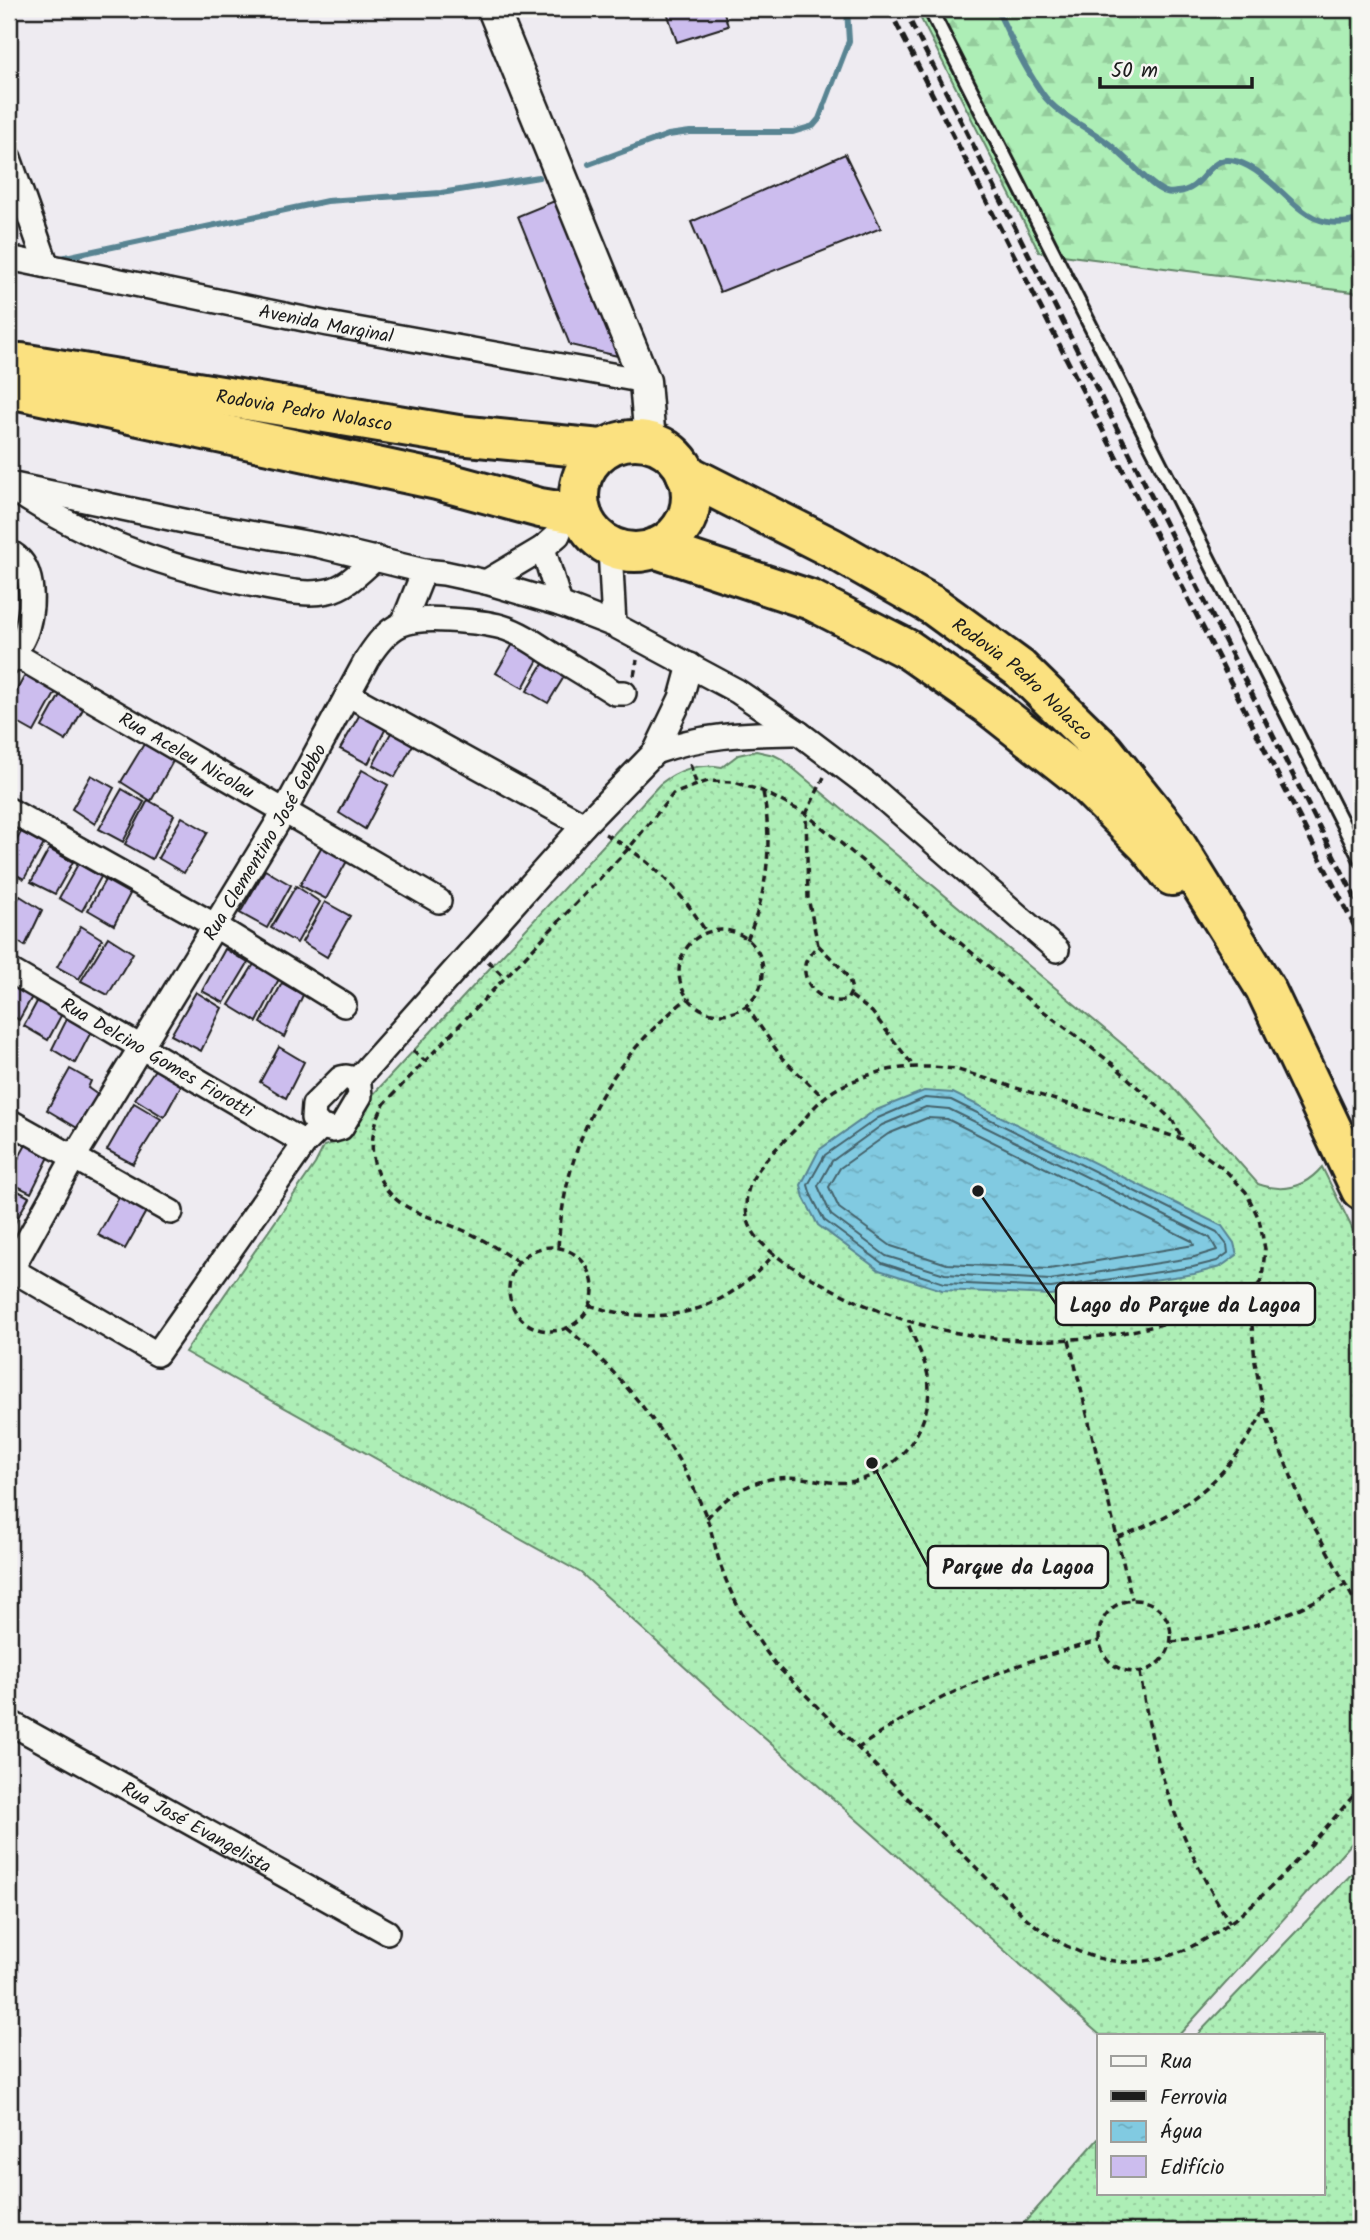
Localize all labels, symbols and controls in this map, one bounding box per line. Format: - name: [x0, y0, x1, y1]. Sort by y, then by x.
- scale bar: [1100, 46, 1253, 90]
- text: 50 m: [1111, 55, 1158, 88]
- street label: Avenida Marginal: [256, 297, 396, 353]
- street label: Rodovia Pedro Nolasco: [214, 382, 394, 441]
- street label: Rodovia Pedro Nolasco: [945, 611, 1099, 749]
- street label: Rua Aceleu Nicolau: [113, 705, 260, 808]
- street label: Rua Clementino José Gobbo: [196, 739, 335, 947]
- street label: Rua Delcino Gomes Fiorotti: [55, 990, 260, 1127]
- callout: Lago do Parque da Lagoa: [1056, 1283, 1315, 1325]
- text: Lago do Parque da Lagoa: [1070, 1290, 1301, 1323]
- callout: Parque da Lagoa: [928, 1546, 1108, 1588]
- text: Parque da Lagoa: [942, 1552, 1094, 1585]
- street label: Rua José Evangelista: [115, 1774, 277, 1882]
- legend: [1097, 2034, 1324, 2194]
- text: Rua: [1160, 2046, 1192, 2079]
- text: Ferrovia: [1160, 2082, 1228, 2115]
- text: Água: [1160, 2116, 1203, 2149]
- text: Edifício: [1160, 2152, 1225, 2185]

